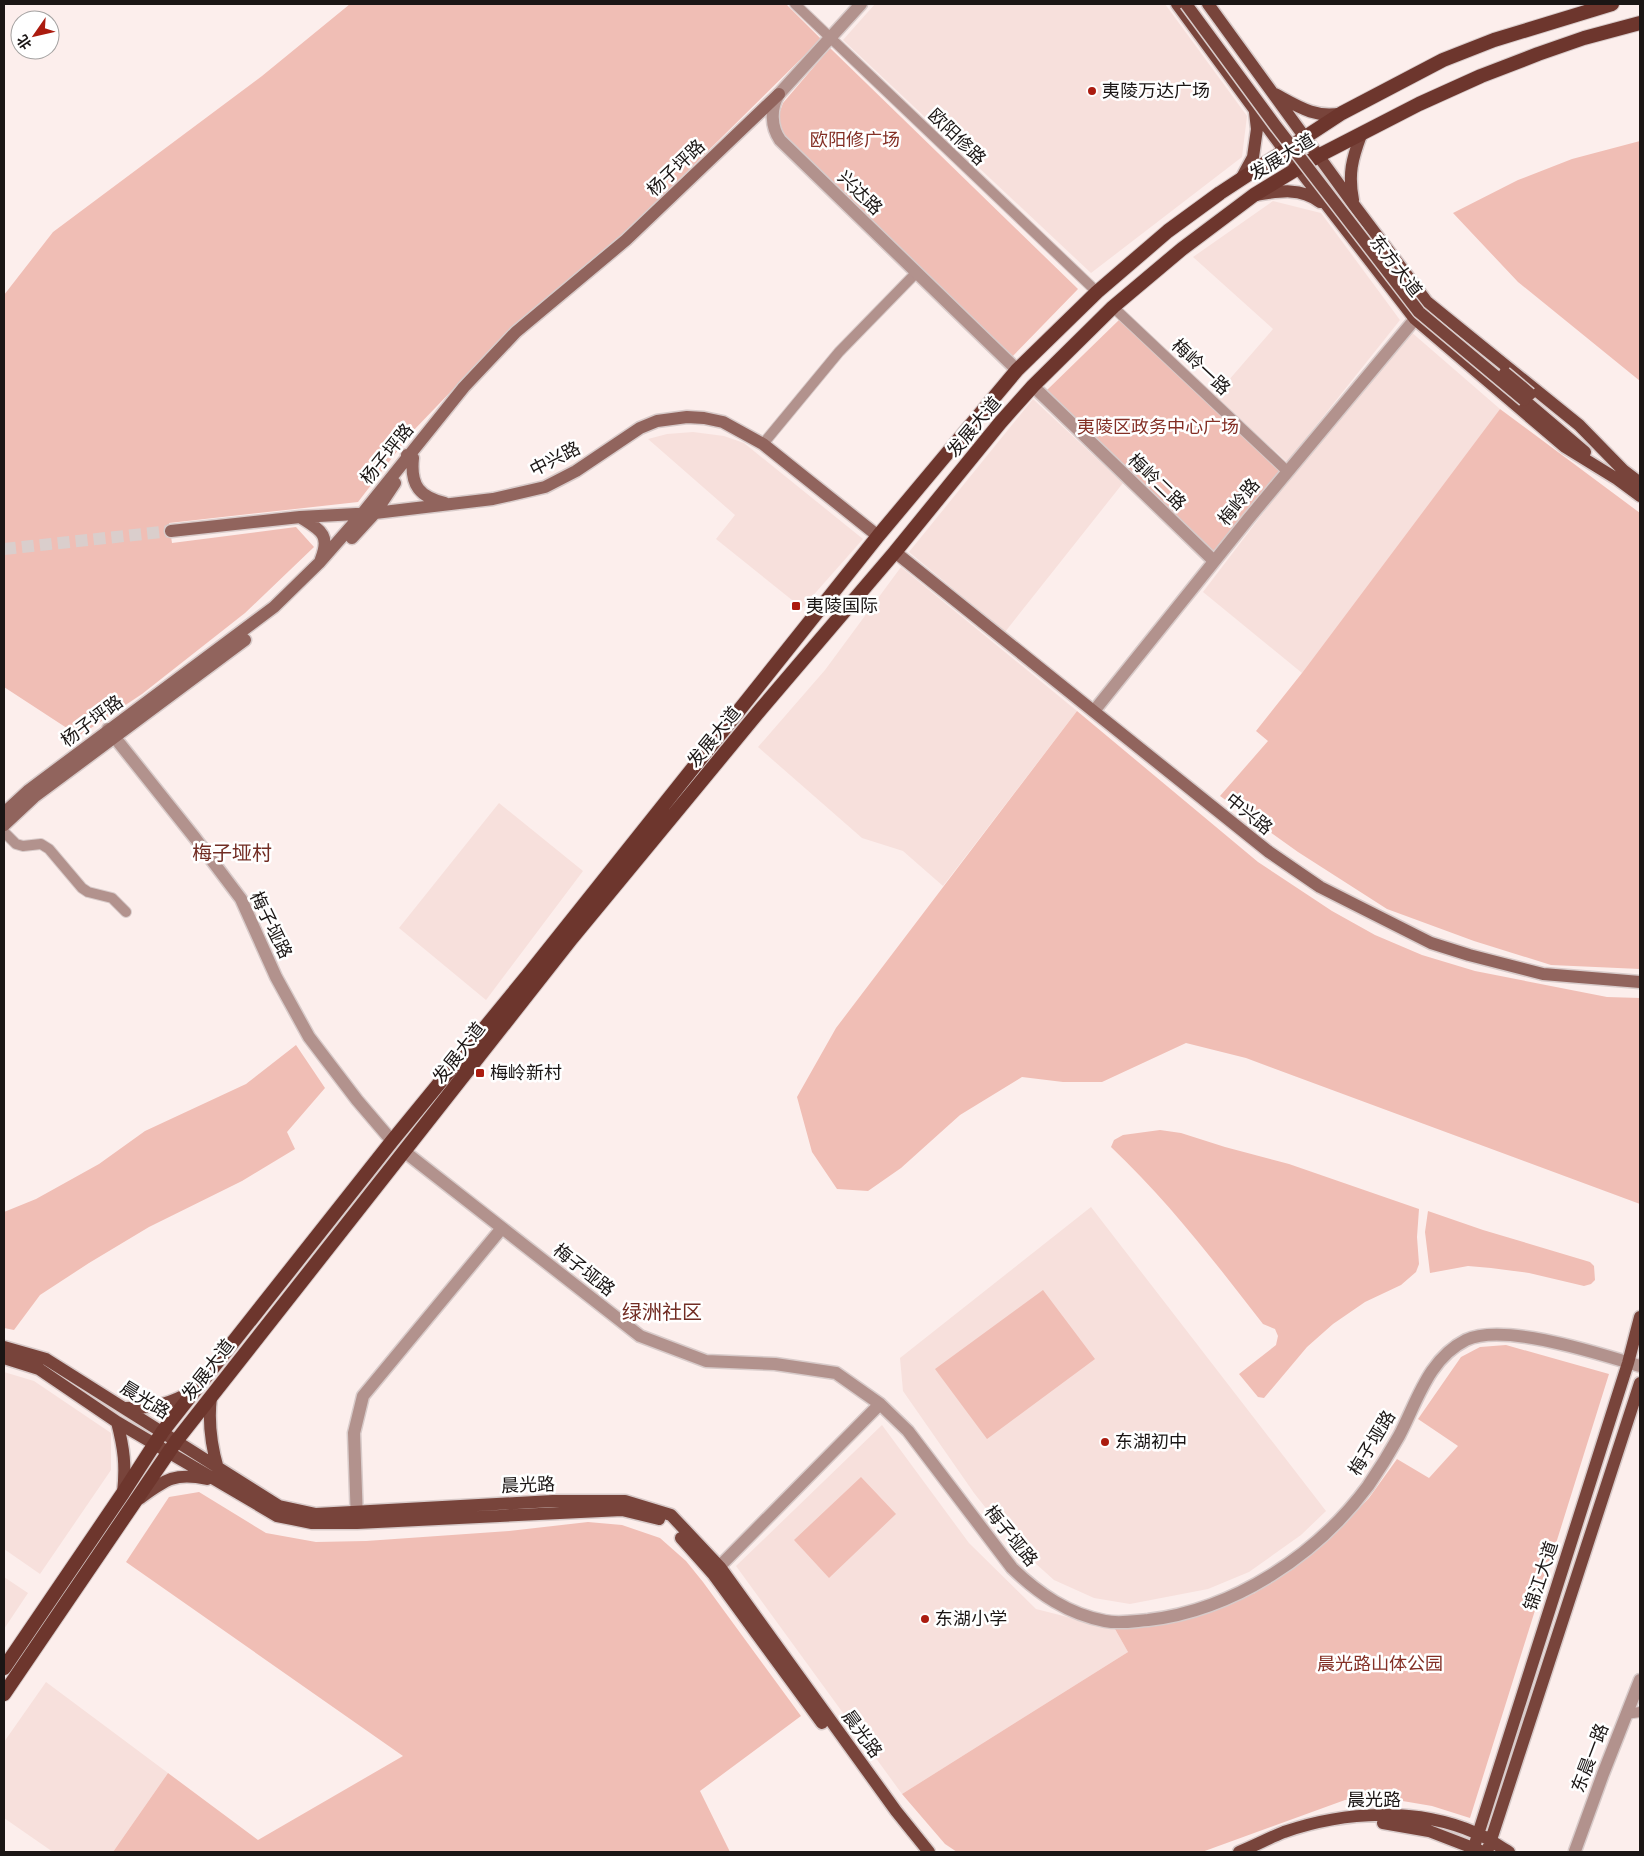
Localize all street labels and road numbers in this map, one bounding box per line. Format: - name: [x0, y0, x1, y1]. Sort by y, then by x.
- street label: 欧阳修路: [923, 104, 991, 170]
- street label: 发展大道: [1245, 129, 1319, 185]
- street label: 杨子坪路: [642, 135, 710, 201]
- street label: 兴达路: [833, 166, 887, 220]
- street label: 东方大道: [1365, 231, 1427, 301]
- street label: 梅岭一路: [1167, 334, 1235, 400]
- street label: 发展大道: [942, 392, 1006, 462]
- street label: 杨子坪路: [356, 419, 418, 489]
- street label: 中兴路: [526, 437, 584, 481]
- street label: 梅岭二路: [1123, 449, 1191, 515]
- street label: 梅岭路: [1213, 474, 1265, 530]
- street label: 杨子坪路: [57, 691, 127, 751]
- street label: 发展大道: [683, 702, 745, 772]
- street label: 中兴路: [1221, 788, 1277, 840]
- street label: 梅子垭路: [245, 888, 297, 962]
- street label: 发展大道: [428, 1018, 490, 1088]
- street label: 梅子垭路: [549, 1239, 619, 1301]
- street label: 发展大道: [177, 1335, 239, 1405]
- street label: 晨光路: [116, 1376, 174, 1424]
- street label: 梅子垭路: [1344, 1406, 1400, 1480]
- street label: 晨光路: [501, 1473, 555, 1497]
- street label: 梅子垭路: [980, 1501, 1042, 1571]
- street label: 锦江大道: [1519, 1538, 1563, 1614]
- street label: 晨光路: [837, 1706, 887, 1762]
- street label: 东晨一路: [1567, 1720, 1613, 1796]
- street label: 晨光路: [1347, 1789, 1401, 1811]

